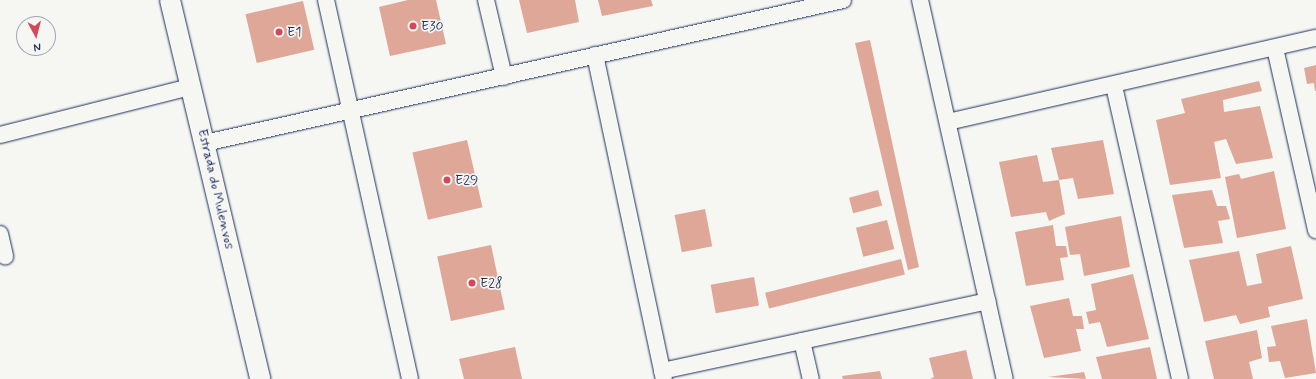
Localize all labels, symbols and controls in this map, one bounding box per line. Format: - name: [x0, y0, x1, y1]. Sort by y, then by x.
- north arrow: [16, 16, 56, 56]
- place label: E30: [421, 18, 444, 34]
- marker: E30: [408, 21, 418, 31]
- place label: E1: [287, 24, 301, 40]
- marker: E1: [274, 27, 284, 37]
- text: N: [33, 40, 42, 54]
- street label: Estrada do Mulenvos: [194, 127, 238, 251]
- place label: E29: [455, 172, 478, 188]
- marker: E29: [442, 175, 452, 185]
- place label: E28: [480, 275, 503, 291]
- marker: E28: [467, 278, 477, 288]

